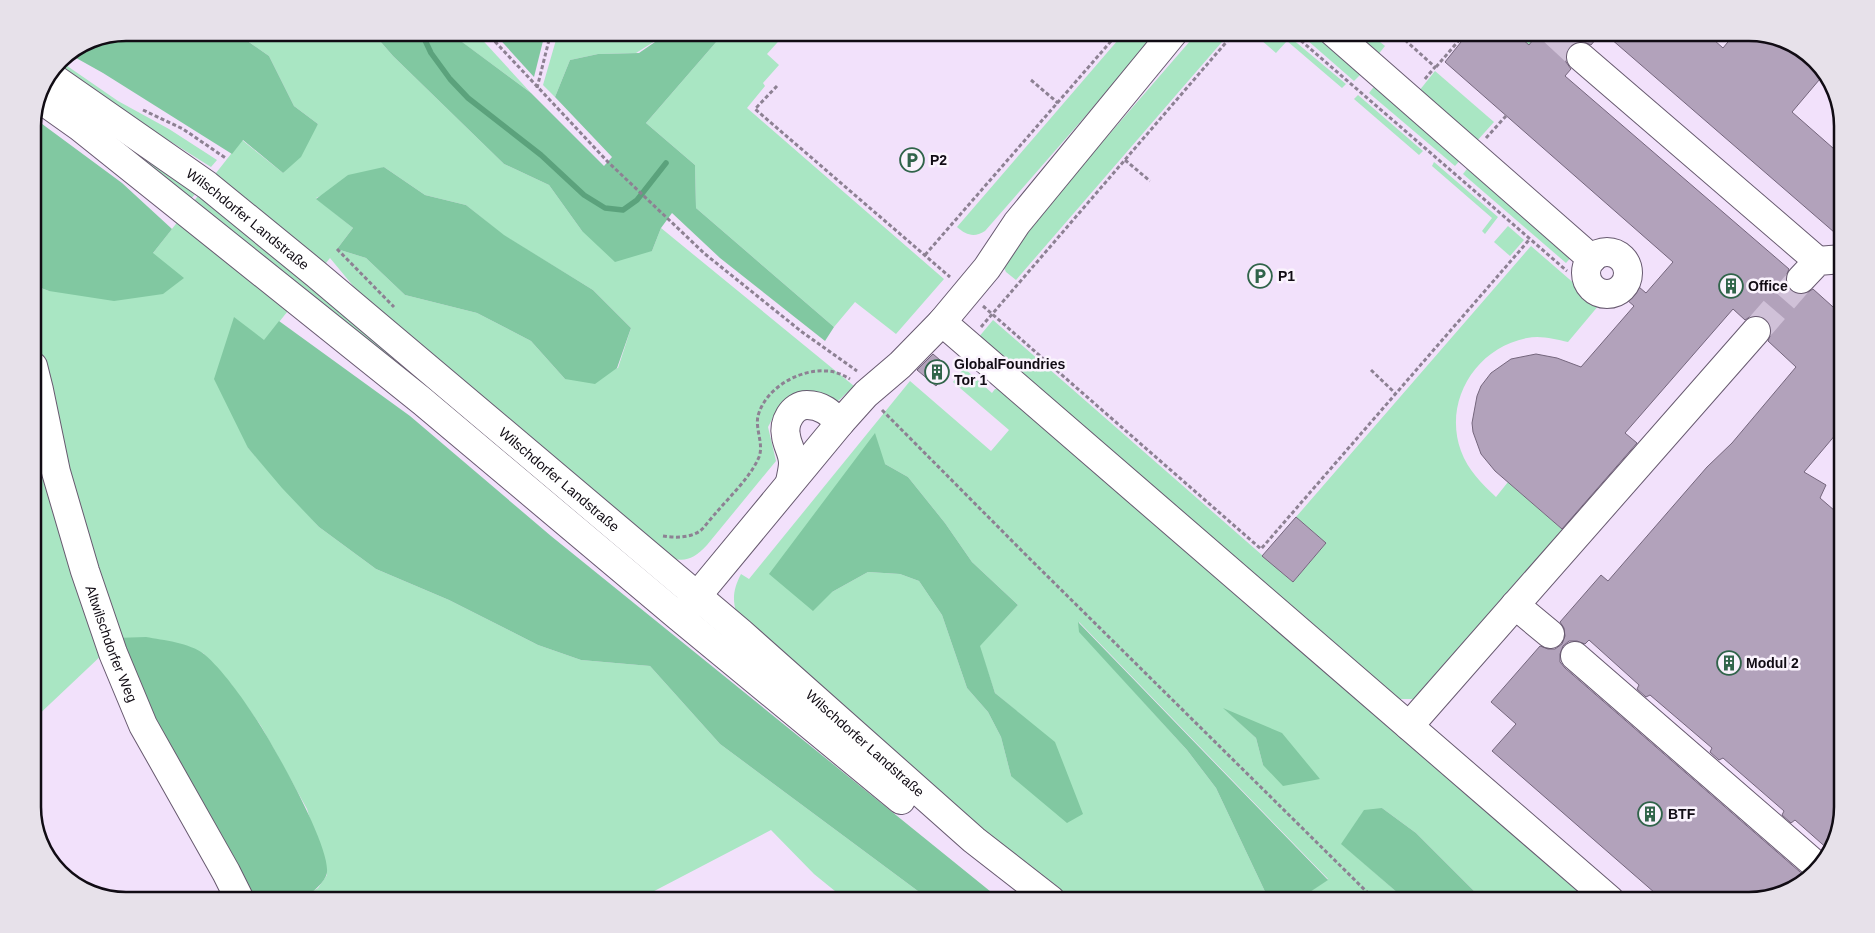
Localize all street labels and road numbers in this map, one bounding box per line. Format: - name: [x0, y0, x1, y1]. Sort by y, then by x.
- street label: Wilschdorfer Landstraße: [183, 165, 312, 273]
- street label: Wilschdorfer Landstraße: [496, 424, 623, 535]
- street label: Altwilschdorfer Weg: [82, 583, 141, 705]
- street label: Wilschdorfer Landstraße: [803, 687, 928, 800]

